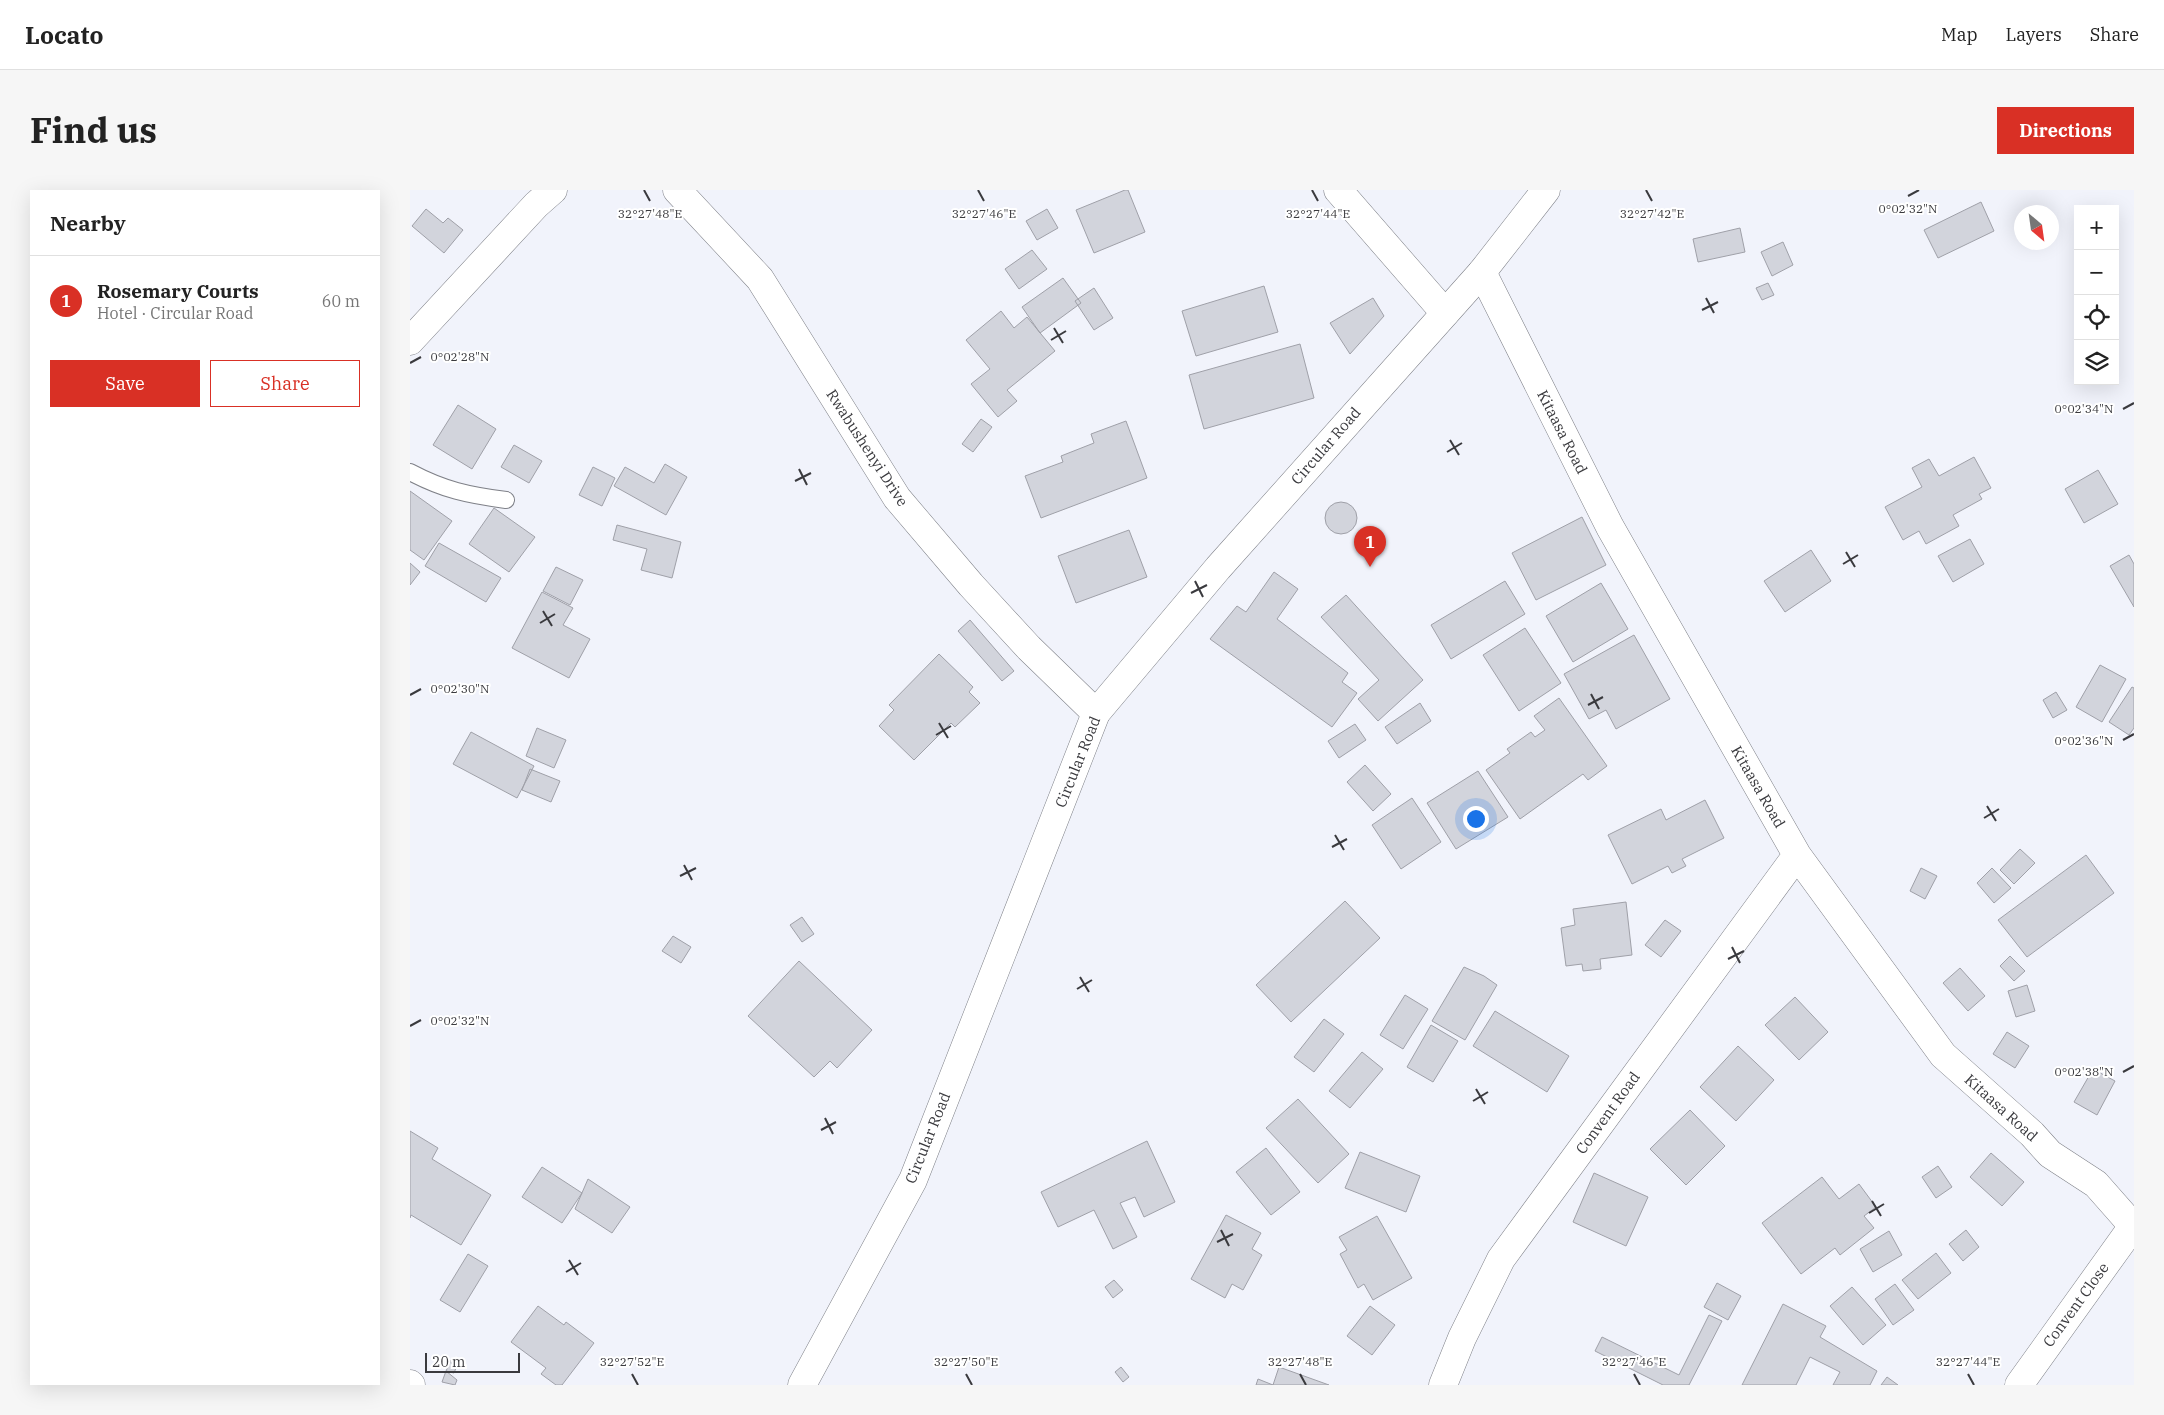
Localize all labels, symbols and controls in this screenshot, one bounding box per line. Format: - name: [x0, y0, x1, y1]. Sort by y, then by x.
- text: Locato: [25, 19, 103, 51]
- text: Map: [1941, 23, 1978, 46]
- text: Layers: [2006, 23, 2062, 46]
- text: Share: [2090, 23, 2139, 46]
- text: Find us: [30, 107, 157, 153]
- button: Directions: [1997, 107, 2134, 154]
- text: 0°02'32"N: [1879, 201, 1937, 216]
- north arrow: [2014, 205, 2059, 250]
- map controls: [2074, 205, 2119, 385]
- button: +: [2074, 205, 2119, 250]
- text: 32°27'48"E: [618, 206, 682, 221]
- text: 32°27'46"E: [952, 206, 1016, 221]
- text: 32°27'44"E: [1286, 206, 1350, 221]
- text: 32°27'42"E: [1620, 206, 1684, 221]
- text: Nearby: [50, 209, 126, 237]
- button: −: [2074, 250, 2119, 295]
- text: Rosemary Courts: [97, 279, 259, 303]
- text: 1: [61, 291, 71, 311]
- text: 60 m: [322, 291, 360, 311]
- button: locate: [2074, 295, 2119, 340]
- text: Hotel · Circular Road: [97, 303, 253, 323]
- button: layers: [2074, 340, 2119, 385]
- text: 0°02'28"N: [431, 349, 489, 364]
- button: Save: [50, 360, 200, 407]
- button: Share: [210, 360, 360, 407]
- street label: Rwabushenyi Drive: [822, 386, 912, 510]
- street label: Kitaasa Road: [1533, 387, 1592, 477]
- text: 0°02'34"N: [2055, 401, 2113, 416]
- street label: Circular Road: [1287, 403, 1365, 488]
- pin: 1: [1354, 526, 1386, 567]
- text: 0°02'30"N: [431, 681, 489, 696]
- street label: Circular Road: [1051, 713, 1104, 810]
- text: 0°02'36"N: [2055, 733, 2113, 748]
- street label: Kitaasa Road: [1727, 742, 1790, 831]
- your location: [1463, 806, 1489, 832]
- text: 0°02'32"N: [431, 1013, 489, 1028]
- text: 0°02'38"N: [2055, 1064, 2113, 1079]
- street label: Convent Road: [1571, 1068, 1644, 1158]
- street label: Kitaasa Road: [1961, 1070, 2042, 1145]
- street label: Circular Road: [901, 1089, 954, 1186]
- street label: Convent Close: [2039, 1259, 2113, 1351]
- scale bar: [425, 1350, 520, 1373]
- text: 20 m: [432, 1353, 465, 1371]
- text: 32°27'52"E: [600, 1354, 664, 1369]
- text: 32°27'50"E: [934, 1354, 998, 1369]
- text: 32°27'48"E: [1268, 1354, 1332, 1369]
- text: 32°27'46"E: [1602, 1354, 1666, 1369]
- text: 32°27'44"E: [1936, 1354, 2000, 1369]

